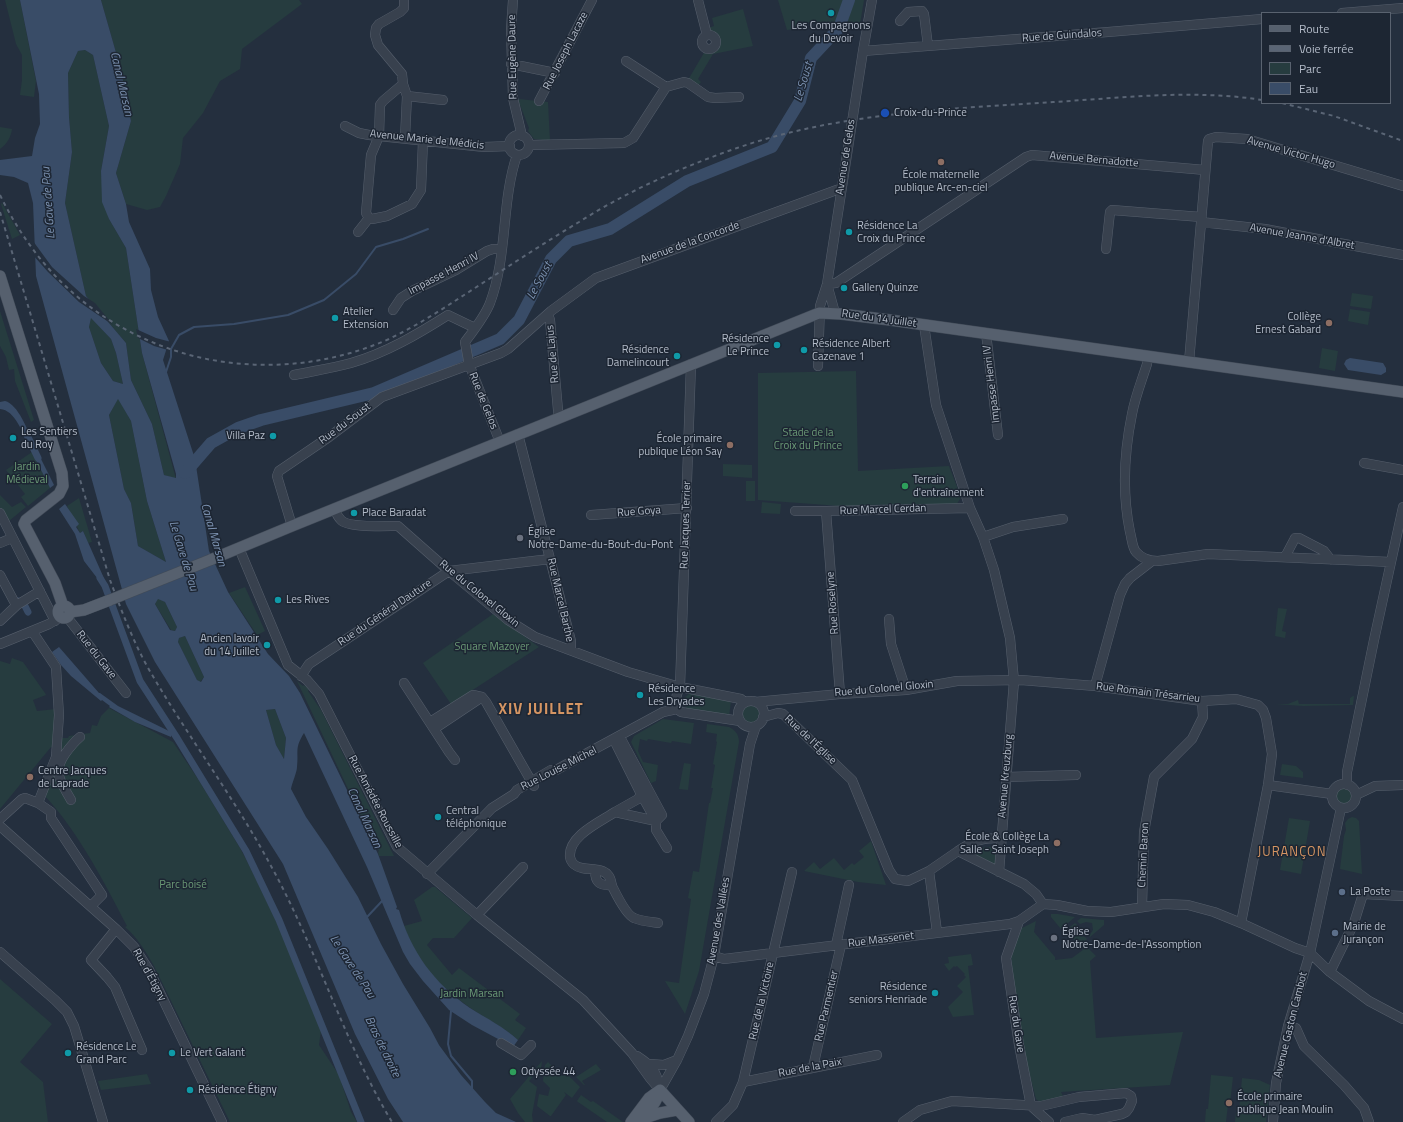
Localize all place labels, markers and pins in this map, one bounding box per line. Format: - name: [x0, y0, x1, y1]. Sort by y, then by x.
- marker: Les Compagnons du Devoir: [826, 8, 836, 18]
- place label: Les Compagnons du Devoir: [792, 19, 870, 45]
- place label: Croix-du-Prince: [894, 106, 967, 120]
- marker: Croix-du-Prince: [879, 107, 891, 119]
- marker: École maternelle publique Arc-en-ciel: [936, 157, 946, 167]
- place label: École maternelle publique Arc-en-ciel: [895, 168, 987, 194]
- place label: Résidence La Croix du Prince: [857, 219, 925, 245]
- marker: Résidence La Croix du Prince: [844, 227, 854, 237]
- place label: Gallery Quinze: [852, 281, 918, 295]
- marker: Gallery Quinze: [839, 283, 849, 293]
- place label: Atelier Extension: [343, 305, 389, 331]
- place label: Collège Ernest Gabard: [1255, 310, 1321, 336]
- marker: Atelier Extension: [330, 313, 340, 323]
- marker: Collège Ernest Gabard: [1324, 318, 1334, 328]
- place label: Résidence Le Prince: [722, 332, 769, 358]
- place label: Résidence Albert Cazenave 1: [812, 337, 890, 363]
- marker: Résidence Le Prince: [772, 340, 782, 350]
- place label: Résidence Damelincourt: [607, 343, 669, 369]
- marker: Résidence Albert Cazenave 1: [799, 345, 809, 355]
- marker: Résidence Damelincourt: [672, 351, 682, 361]
- place label: Les Sentiers du Roy: [21, 425, 77, 451]
- place label: Villa Paz: [226, 429, 265, 443]
- marker: Villa Paz: [268, 431, 278, 441]
- place label: École primaire publique Léon Say: [638, 432, 722, 458]
- marker: Les Sentiers du Roy: [8, 433, 18, 443]
- marker: École primaire publique Léon Say: [725, 440, 735, 450]
- place label: Terrain d'entraînement: [913, 473, 984, 499]
- marker: Terrain d'entraînement: [900, 481, 910, 491]
- place label: Place Baradat: [362, 506, 426, 520]
- marker: Place Baradat: [349, 508, 359, 518]
- place label: Église Notre-Dame-du-Bout-du-Pont: [528, 525, 673, 551]
- marker: Église Notre-Dame-du-Bout-du-Pont: [515, 533, 525, 543]
- place label: Les Rives: [286, 593, 329, 607]
- marker: Les Rives: [273, 595, 283, 605]
- place label: Ancien lavoir du 14 Juillet: [200, 632, 259, 658]
- marker: Ancien lavoir du 14 Juillet: [262, 640, 272, 650]
- place label: Résidence Les Dryades: [648, 682, 704, 708]
- marker: Résidence Les Dryades: [635, 690, 645, 700]
- place label: Centre Jacques de Laprade: [38, 764, 107, 790]
- marker: Centre Jacques de Laprade: [25, 772, 35, 782]
- place label: Central téléphonique: [446, 804, 507, 830]
- marker: Central téléphonique: [433, 812, 443, 822]
- place label: École & Collège La Salle - Saint Joseph: [960, 830, 1049, 856]
- marker: École & Collège La Salle - Saint Joseph: [1052, 838, 1062, 848]
- place label: La Poste: [1350, 885, 1390, 899]
- marker: La Poste: [1337, 887, 1347, 897]
- place label: Mairie de Jurançon: [1343, 920, 1386, 946]
- place label: Église Notre-Dame-de-l'Assomption: [1062, 925, 1201, 951]
- marker: Mairie de Jurançon: [1330, 928, 1340, 938]
- marker: Église Notre-Dame-de-l'Assomption: [1049, 933, 1059, 943]
- place label: Résidence seniors Henriade: [849, 980, 927, 1006]
- marker: Résidence seniors Henriade: [930, 988, 940, 998]
- place label: Résidence Le Grand Parc: [76, 1040, 137, 1066]
- place label: Le Vert Galant: [180, 1046, 245, 1060]
- marker: Résidence Le Grand Parc: [63, 1048, 73, 1058]
- marker: Le Vert Galant: [167, 1048, 177, 1058]
- place label: Odyssée 44: [521, 1065, 575, 1079]
- marker: Odyssée 44: [508, 1067, 518, 1077]
- place label: Résidence Étigny: [198, 1083, 277, 1097]
- marker: Résidence Étigny: [185, 1085, 195, 1095]
- place label: École primaire publique Jean Moulin: [1237, 1090, 1333, 1116]
- marker: École primaire publique Jean Moulin: [1224, 1098, 1234, 1108]

